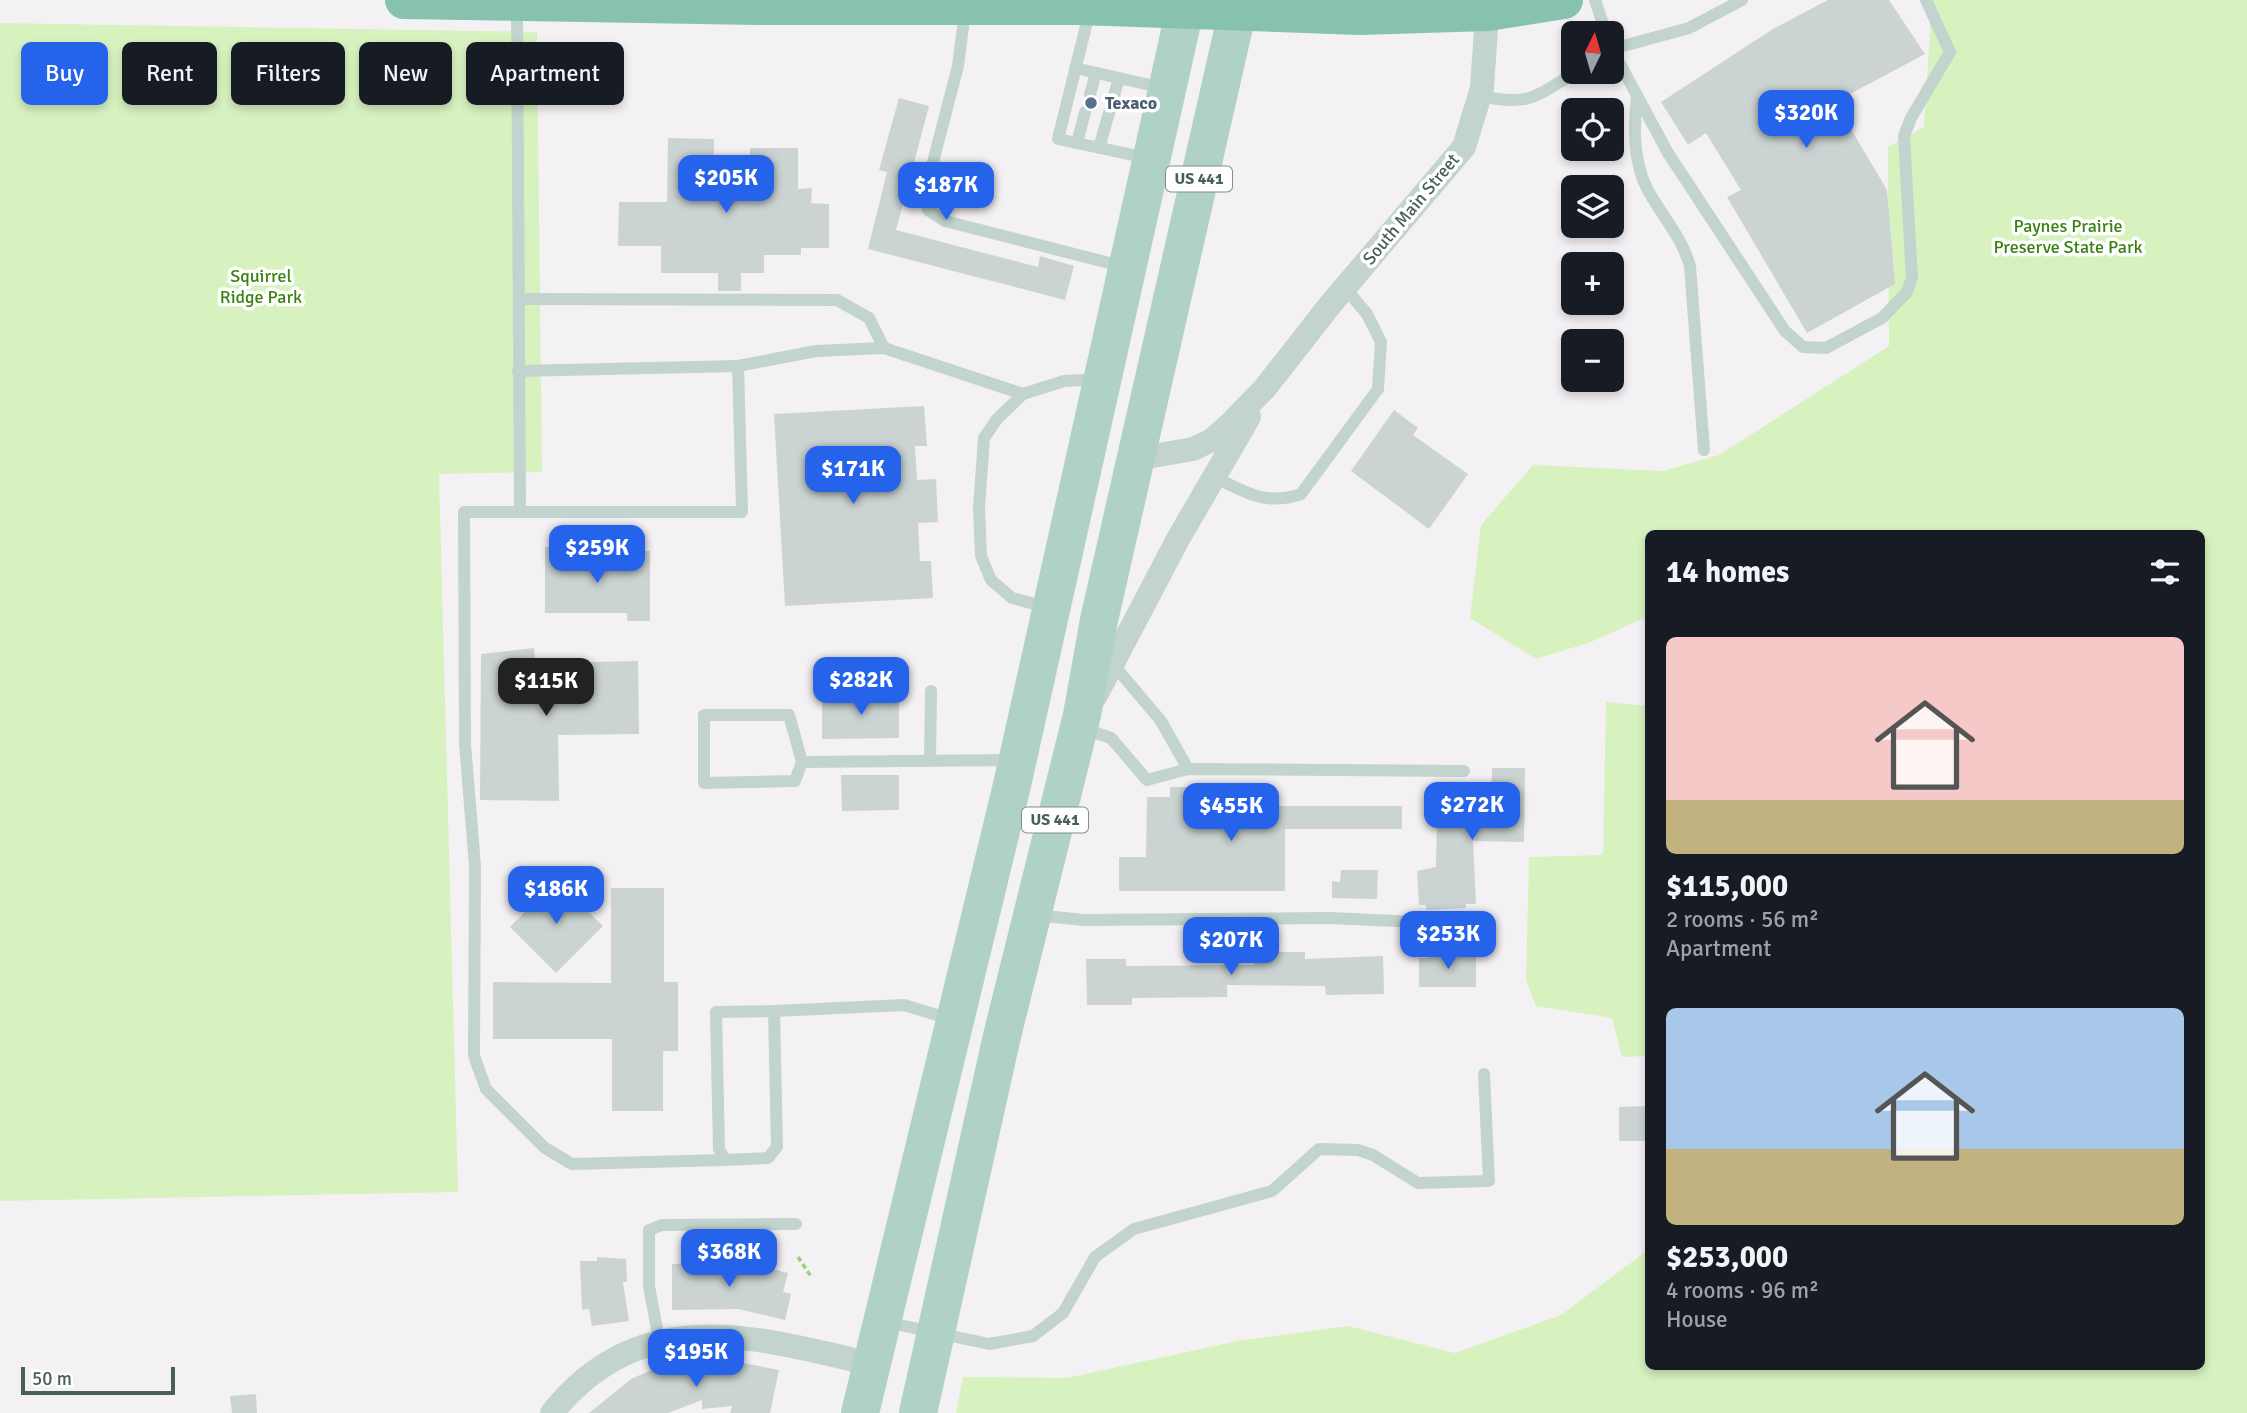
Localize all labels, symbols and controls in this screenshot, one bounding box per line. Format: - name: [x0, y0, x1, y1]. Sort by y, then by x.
- north arrow: [1561, 21, 1624, 84]
- map controls: [1561, 21, 1624, 392]
- chip: Buy: [21, 42, 108, 105]
- chip: Rent: [122, 42, 217, 105]
- chip: Filters: [231, 42, 345, 105]
- chip: New: [359, 42, 452, 105]
- chip: Apartment: [466, 42, 624, 105]
- pin: $320K: [1757, 90, 1855, 150]
- place label: Texaco: [1105, 92, 1157, 114]
- marker: Texaco: [1083, 95, 1099, 111]
- button: locate: [1561, 98, 1624, 161]
- text: $320K: [1774, 98, 1838, 127]
- street label: South Main Street: [1358, 149, 1464, 269]
- pin: $205K: [677, 156, 775, 215]
- pin: $187K: [897, 162, 995, 222]
- text: $205K: [694, 163, 758, 192]
- road number: US 441: [1166, 167, 1232, 192]
- text: $187K: [914, 170, 978, 199]
- button: layers: [1561, 175, 1624, 238]
- park label: Paynes Prairie Preserve State Park: [1993, 215, 2143, 258]
- button: +: [1561, 252, 1624, 315]
- park label: Squirrel Ridge Park: [220, 265, 302, 308]
- button: −: [1561, 329, 1624, 392]
- pin: $171K: [804, 447, 902, 506]
- text: $171K: [821, 454, 885, 483]
- pin: $259K: [548, 526, 646, 585]
- text: $259K: [565, 533, 629, 562]
- icon: filters: [2146, 553, 2184, 591]
- text: 14 homes: [1666, 554, 1789, 591]
- pin: $115K: [497, 658, 595, 718]
- pin: $282K: [812, 658, 910, 717]
- text: $282K: [829, 665, 893, 694]
- text: $115K: [514, 666, 578, 695]
- icon: home: [1862, 682, 1988, 808]
- pin: $272K: [1423, 782, 1521, 842]
- pin: $455K: [1182, 784, 1280, 843]
- text: $272K: [1440, 790, 1504, 819]
- text: $455K: [1199, 791, 1263, 820]
- road number: US 441: [1022, 807, 1088, 832]
- pin: $186K: [507, 866, 605, 926]
- text: $115,000: [1666, 868, 1788, 905]
- text: $186K: [524, 874, 588, 903]
- text: 2 rooms · 56 m²: [1666, 905, 1819, 934]
- pin: $253K: [1399, 912, 1497, 971]
- pin: $207K: [1182, 918, 1280, 977]
- text: $253K: [1416, 919, 1480, 948]
- text: $207K: [1199, 925, 1263, 954]
- text: Apartment: [1666, 934, 1771, 963]
- icon: home: [1862, 1053, 1988, 1179]
- pin: $368K: [680, 1230, 778, 1289]
- text: $368K: [697, 1237, 761, 1266]
- text: $253,000: [1666, 1239, 1788, 1276]
- text: 4 rooms · 96 m²: [1666, 1276, 1819, 1305]
- text: House: [1666, 1305, 1728, 1334]
- pin: $195K: [647, 1330, 745, 1389]
- text: $195K: [664, 1337, 728, 1366]
- scale bar: [21, 1364, 175, 1396]
- text: 50 m: [32, 1367, 72, 1391]

